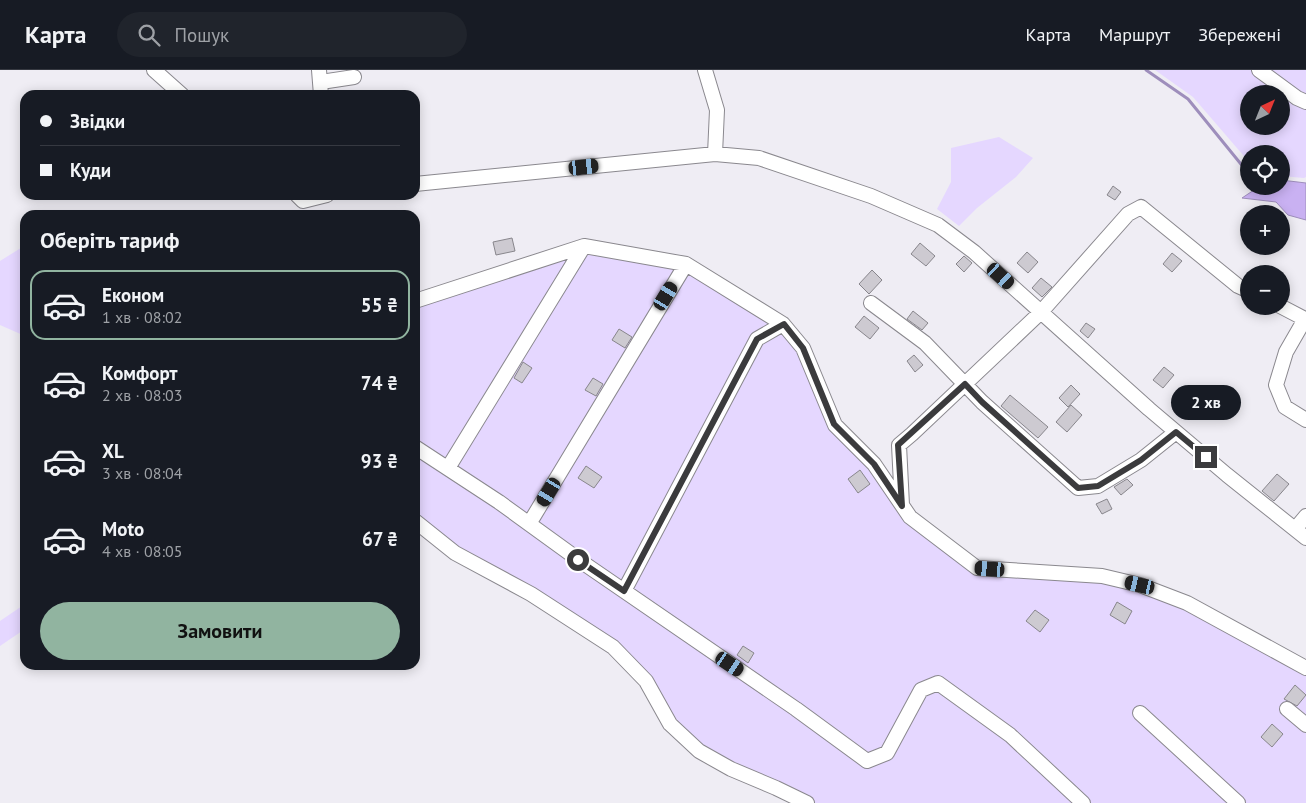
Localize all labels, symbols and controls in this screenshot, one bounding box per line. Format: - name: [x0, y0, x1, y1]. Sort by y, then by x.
- search box: [117, 12, 467, 57]
- text: Карта: [25, 19, 87, 50]
- icon: search: [135, 21, 163, 49]
- text: Пошук: [175, 23, 229, 47]
- text: Карта: [1026, 23, 1071, 46]
- text: Маршрут: [1099, 23, 1170, 46]
- text: Збережені: [1198, 23, 1281, 46]
- north arrow: [1240, 85, 1290, 135]
- map controls: [1240, 85, 1290, 315]
- text: Звідки: [70, 109, 125, 133]
- button: locate: [1240, 145, 1290, 195]
- text: Куди: [70, 158, 111, 182]
- car: [568, 158, 599, 176]
- button: +: [1240, 205, 1290, 255]
- text: Оберіть тариф: [40, 226, 179, 254]
- car: [984, 260, 1017, 292]
- button: −: [1240, 265, 1290, 315]
- car: [651, 279, 680, 313]
- icon: car: [42, 283, 87, 328]
- text: Економ: [102, 283, 164, 307]
- text: 55 ₴: [361, 293, 398, 317]
- text: 1 хв · 08:02: [102, 307, 182, 327]
- icon: car: [42, 361, 87, 406]
- text: Комфорт: [102, 361, 178, 385]
- text: 74 ₴: [361, 371, 398, 395]
- callout: 2 хв: [1171, 384, 1241, 420]
- text: 2 хв · 08:03: [102, 385, 182, 405]
- text: 2 хв: [1191, 392, 1221, 412]
- icon: car: [42, 439, 87, 484]
- text: XL: [102, 439, 124, 463]
- route end: [1195, 446, 1217, 468]
- text: 93 ₴: [361, 449, 398, 473]
- text: 3 хв · 08:04: [102, 463, 182, 483]
- car: [534, 475, 563, 509]
- icon: car: [42, 517, 87, 562]
- text: Moto: [102, 517, 144, 541]
- text: 67 ₴: [362, 527, 398, 551]
- text: 4 хв · 08:05: [102, 541, 182, 561]
- route start: [567, 549, 589, 571]
- car: [974, 560, 1005, 578]
- car: [1123, 574, 1156, 596]
- button: Замовити: [40, 602, 400, 660]
- car: [713, 649, 746, 679]

